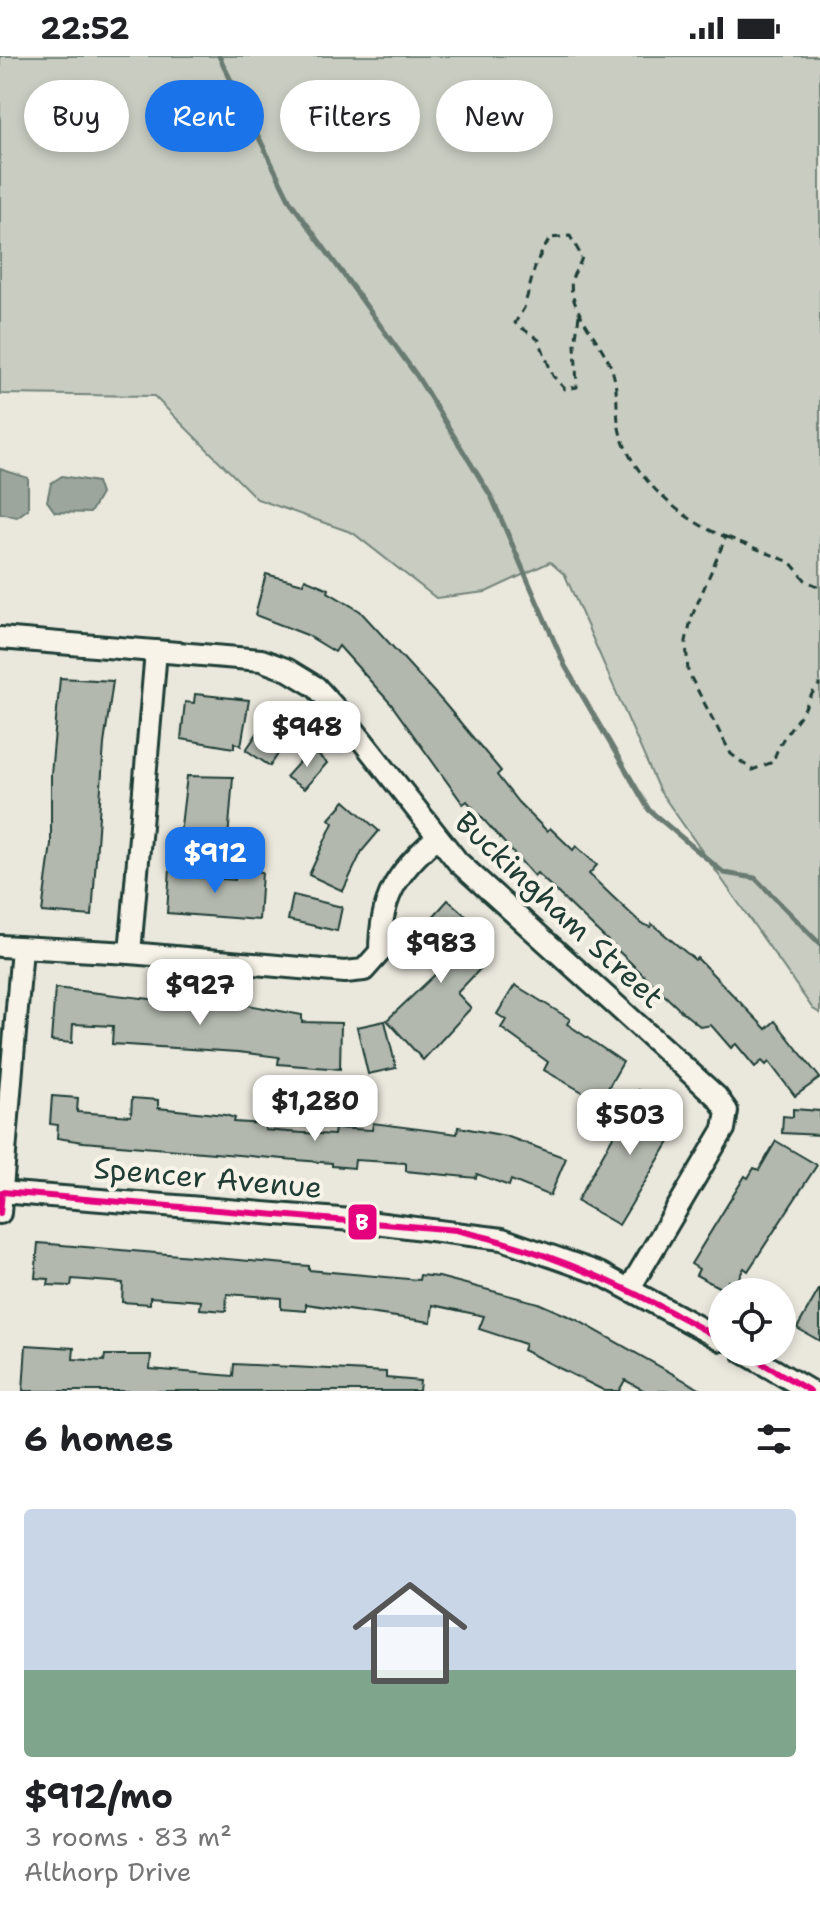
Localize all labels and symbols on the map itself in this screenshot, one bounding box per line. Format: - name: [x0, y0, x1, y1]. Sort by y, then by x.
- pin: $948: [260, 701, 354, 769]
- street label: Buckingham Street: [446, 802, 673, 1017]
- pin: $912: [168, 827, 262, 895]
- pin: $983: [394, 917, 488, 985]
- pin: $927: [153, 959, 247, 1027]
- pin: $1,280: [250, 1075, 380, 1143]
- pin: $503: [583, 1089, 677, 1157]
- street label: Spencer Avenue: [92, 1147, 324, 1208]
- line badge: B: [347, 1203, 378, 1241]
- text: B: [355, 1208, 369, 1237]

